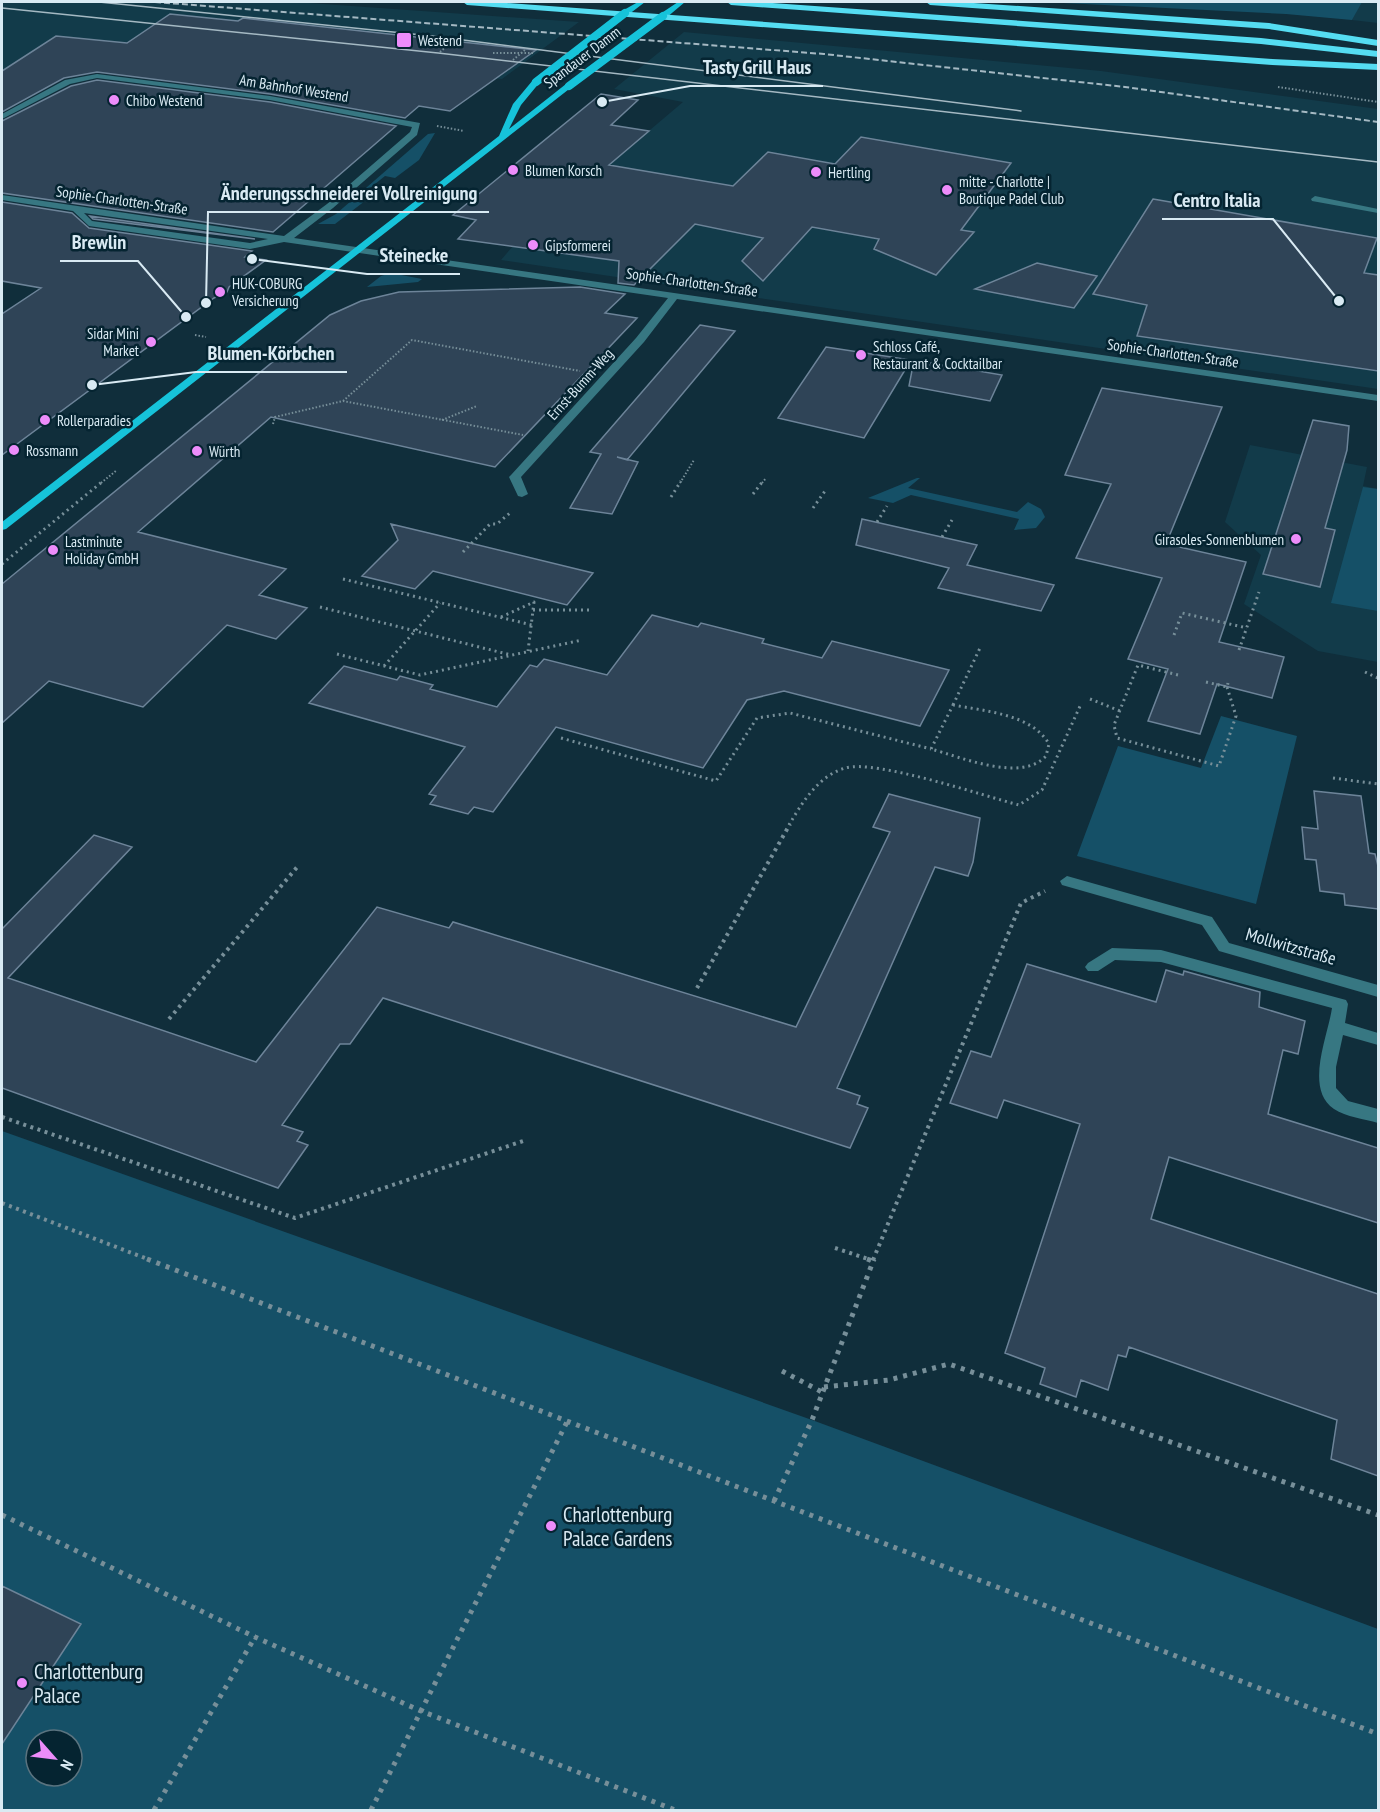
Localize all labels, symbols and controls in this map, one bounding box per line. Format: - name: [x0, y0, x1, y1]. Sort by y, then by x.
- street label: Spandauer Damm: [540, 22, 624, 92]
- marker: Westend: [395, 31, 413, 49]
- place label: Westend: [418, 31, 462, 50]
- callout: Tasty Grill Haus: [690, 48, 823, 86]
- text: Tasty Grill Haus: [703, 54, 811, 80]
- street label: Am Bahnhof Westend: [238, 70, 350, 106]
- place label: Chibo Westend: [126, 91, 203, 110]
- marker: Chibo Westend: [107, 93, 121, 107]
- place label: Blumen Korsch: [525, 161, 602, 180]
- marker: Blumen Korsch: [506, 163, 520, 177]
- place label: Hertling: [828, 163, 871, 182]
- marker: Hertling: [809, 165, 823, 179]
- place label: mitte - Charlotte | Boutique Padel Club: [959, 172, 1064, 208]
- callout: Änderungsschneiderei Vollreinigung: [208, 174, 489, 212]
- text: Änderungsschneiderei Vollreinigung: [220, 180, 477, 206]
- street label: Sophie-Charlotten-Straße: [55, 181, 189, 219]
- callout: Centro Italia: [1162, 181, 1273, 219]
- marker: mitte - Charlotte | Boutique Padel Club: [940, 183, 954, 197]
- text: Centro Italia: [1173, 187, 1261, 213]
- callout: Brewlin: [60, 223, 138, 261]
- text: Brewlin: [72, 229, 126, 255]
- callout: Steinecke: [367, 236, 460, 274]
- place label: Gipsformerei: [545, 236, 611, 255]
- marker: Gipsformerei: [526, 238, 540, 252]
- text: Steinecke: [380, 242, 448, 268]
- street label: Sophie-Charlotten-Straße: [625, 263, 759, 301]
- place label: HUK-COBURG Versicherung: [231, 274, 302, 310]
- marker: HUK-COBURG Versicherung: [213, 285, 227, 299]
- place label: Sidar Mini Market: [87, 324, 139, 360]
- callout: Blumen-Körbchen: [196, 334, 347, 372]
- street label: Sophie-Charlotten-Straße: [1106, 334, 1240, 372]
- marker: Sidar Mini Market: [144, 335, 158, 349]
- place label: Schloss Café, Restaurant & Cocktailbar: [873, 337, 1003, 373]
- text: Blumen-Körbchen: [207, 340, 335, 366]
- street label: Ernst-Bumm-Weg: [543, 344, 617, 424]
- marker: Schloss Café, Restaurant & Cocktailbar: [854, 348, 868, 362]
- place label: Rollerparadies: [57, 411, 131, 430]
- marker: Rollerparadies: [38, 413, 52, 427]
- place label: Rossmann: [26, 441, 78, 460]
- place label: Würth: [209, 442, 240, 461]
- marker: Rossmann: [7, 443, 21, 457]
- marker: Würth: [190, 444, 204, 458]
- place label: Girasoles-Sonnenblumen: [1155, 530, 1284, 549]
- place label: Lastminute Holiday GmbH: [65, 532, 139, 568]
- marker: Girasoles-Sonnenblumen: [1289, 532, 1303, 546]
- marker: Lastminute Holiday GmbH: [46, 543, 60, 557]
- street label: Mollwitzstraße: [1243, 922, 1339, 970]
- place label: Charlottenburg Palace Gardens: [563, 1501, 672, 1552]
- marker: Charlottenburg Palace Gardens: [544, 1519, 558, 1533]
- place label: Charlottenburg Palace: [34, 1658, 143, 1709]
- marker: Charlottenburg Palace: [15, 1676, 29, 1690]
- north arrow: [24, 1728, 84, 1788]
- text: N: [56, 1757, 78, 1774]

